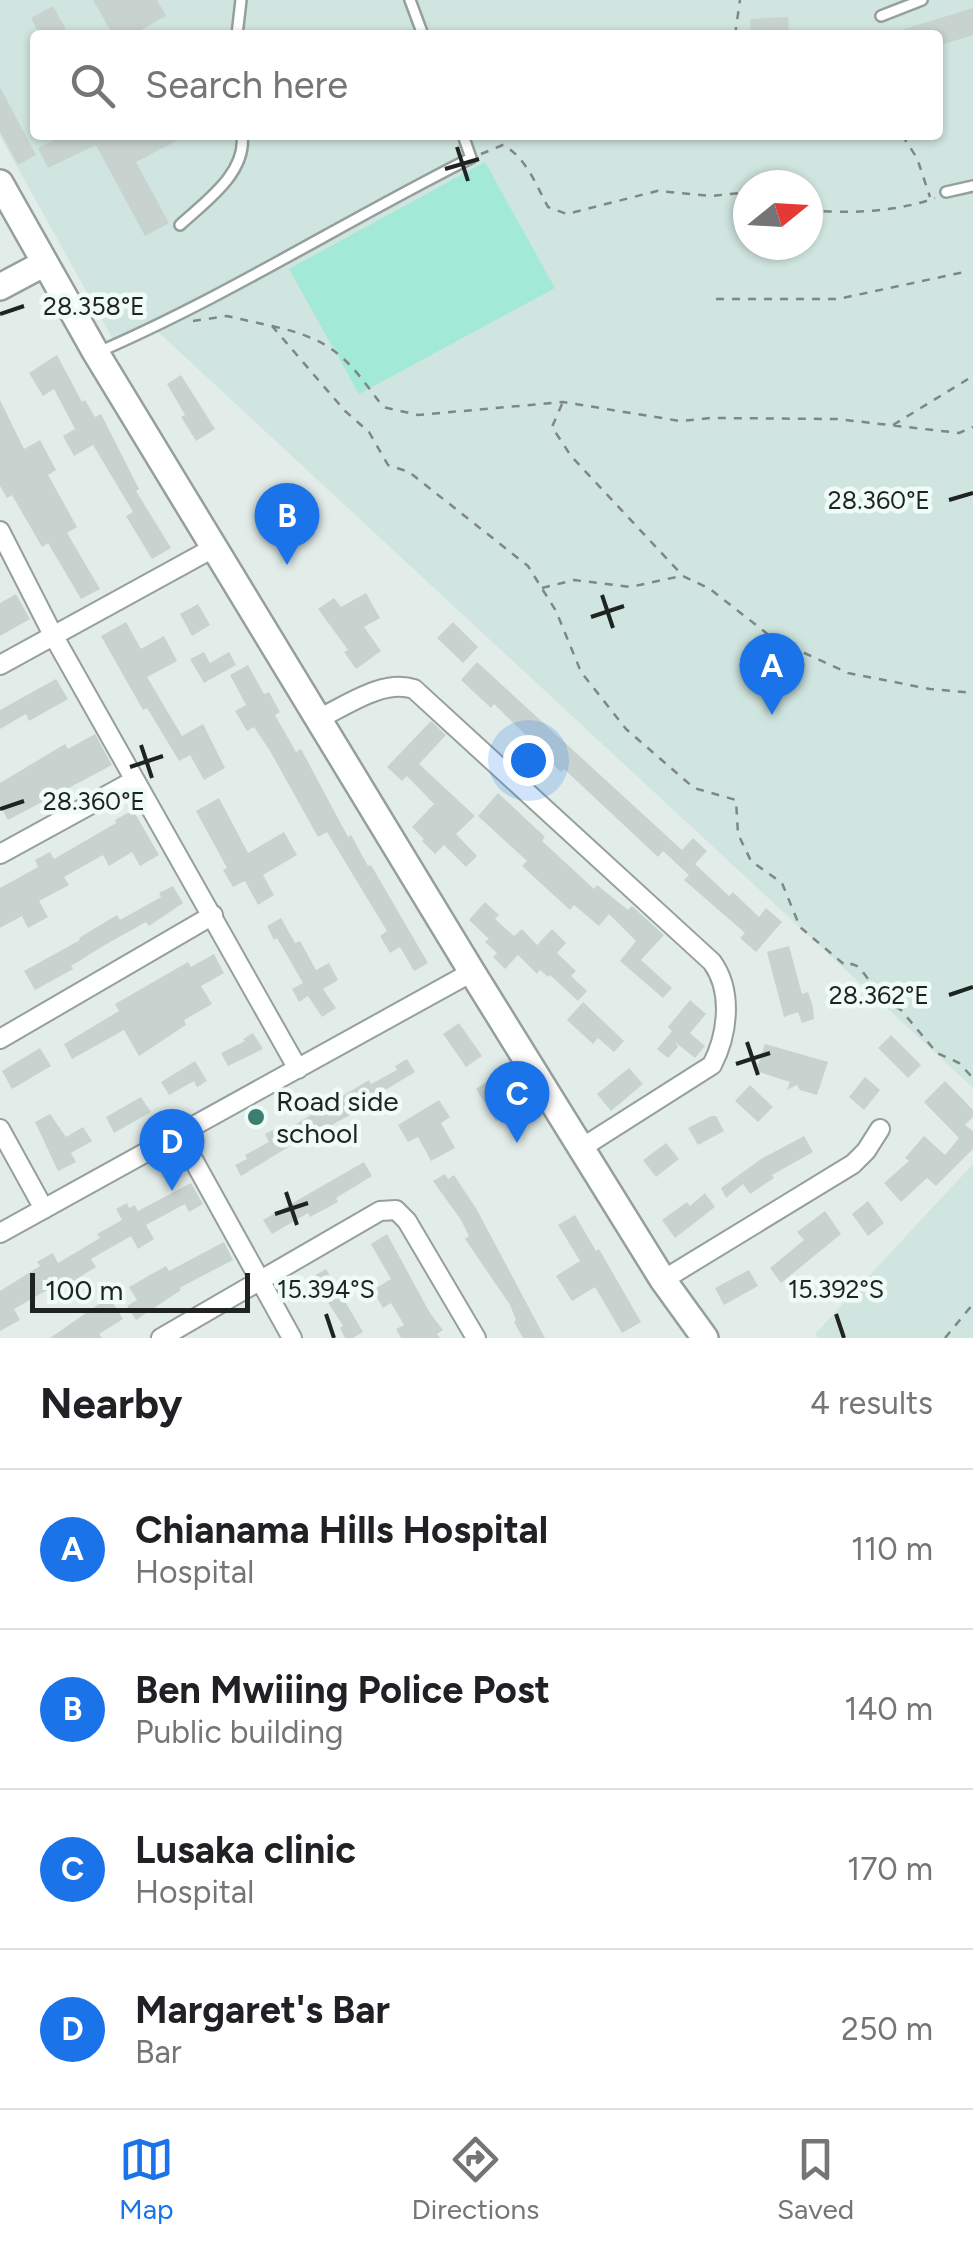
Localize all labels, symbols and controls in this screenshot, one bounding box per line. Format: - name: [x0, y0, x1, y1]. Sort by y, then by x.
- search box: [30, 30, 943, 140]
- icon: search: [65, 58, 120, 113]
- text: Search here: [145, 62, 348, 108]
- north arrow: [733, 170, 823, 260]
- text: 28.358°E: [43, 291, 145, 321]
- pin: B: [254, 482, 320, 565]
- text: 28.360°E: [828, 485, 930, 515]
- pin: A: [740, 632, 804, 715]
- your location: [503, 735, 554, 786]
- text: 28.360°E: [43, 786, 145, 816]
- text: 28.362°E: [829, 980, 929, 1010]
- pin: C: [484, 1060, 550, 1143]
- place label: Road side school: [276, 1084, 399, 1150]
- marker: Road side school: [245, 1106, 267, 1128]
- pin: D: [140, 1108, 204, 1191]
- scale bar: [30, 1268, 250, 1312]
- text: 100 m: [45, 1273, 123, 1307]
- text: 15.394°S: [277, 1274, 375, 1304]
- text: 15.392°S: [788, 1274, 884, 1304]
- text: Nearby: [40, 1378, 182, 1429]
- text: 4 results: [810, 1384, 933, 1422]
- text: Chianama Hills Hospital: [135, 1507, 548, 1553]
- text: A: [61, 1530, 84, 1568]
- text: 110 m: [851, 1530, 933, 1568]
- text: Hospital: [135, 1553, 254, 1591]
- text: Ben Mwiiing Police Post: [135, 1667, 550, 1713]
- text: B: [63, 1690, 82, 1728]
- text: 140 m: [844, 1690, 933, 1728]
- text: Public building: [135, 1713, 344, 1751]
- text: Lusaka clinic: [135, 1827, 356, 1873]
- text: C: [61, 1850, 84, 1888]
- text: 170 m: [847, 1850, 933, 1888]
- text: Hospital: [135, 1873, 254, 1911]
- text: Margaret's Bar: [135, 1987, 390, 2033]
- text: D: [61, 2010, 84, 2048]
- text: 250 m: [841, 2010, 933, 2048]
- text: Bar: [135, 2033, 182, 2071]
- tab: Map: [119, 2132, 174, 2226]
- tab: Directions: [412, 2132, 539, 2226]
- tab: Saved: [777, 2132, 854, 2226]

